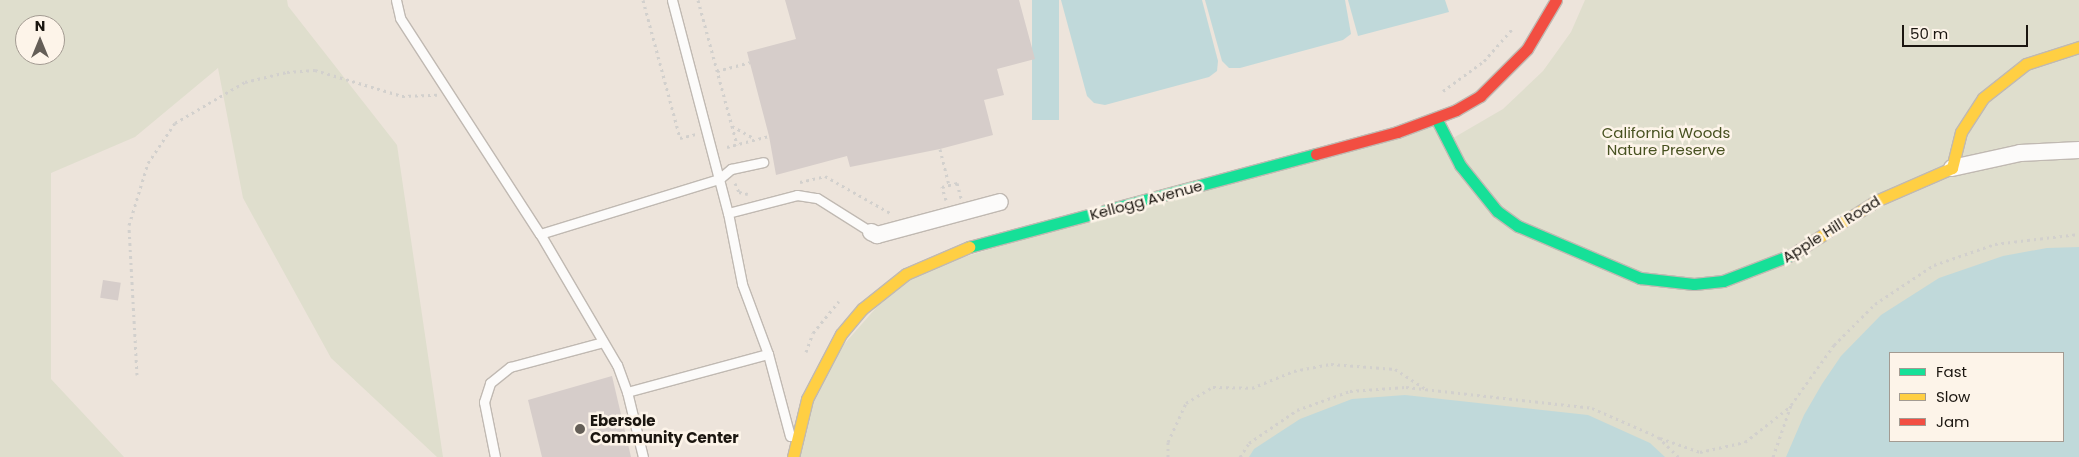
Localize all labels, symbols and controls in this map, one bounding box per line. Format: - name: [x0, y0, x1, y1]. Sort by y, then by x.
- north arrow: [15, 15, 65, 65]
- scale bar: [1904, 15, 2030, 47]
- text: N: [35, 16, 45, 36]
- text: 50 m: [1910, 23, 1948, 44]
- park label: California Woods Nature Preserve: [1602, 123, 1730, 158]
- street label: Kellogg Avenue: [1088, 176, 1204, 224]
- street label: Apple Hill Road: [1779, 192, 1883, 266]
- legend: [1889, 352, 2064, 442]
- text: Fast: [1936, 361, 1967, 382]
- text: Slow: [1936, 386, 1970, 407]
- place label: Ebersole Community Center: [590, 411, 739, 446]
- text: Jam: [1936, 411, 1970, 432]
- marker: Ebersole Community Center: [574, 423, 586, 435]

